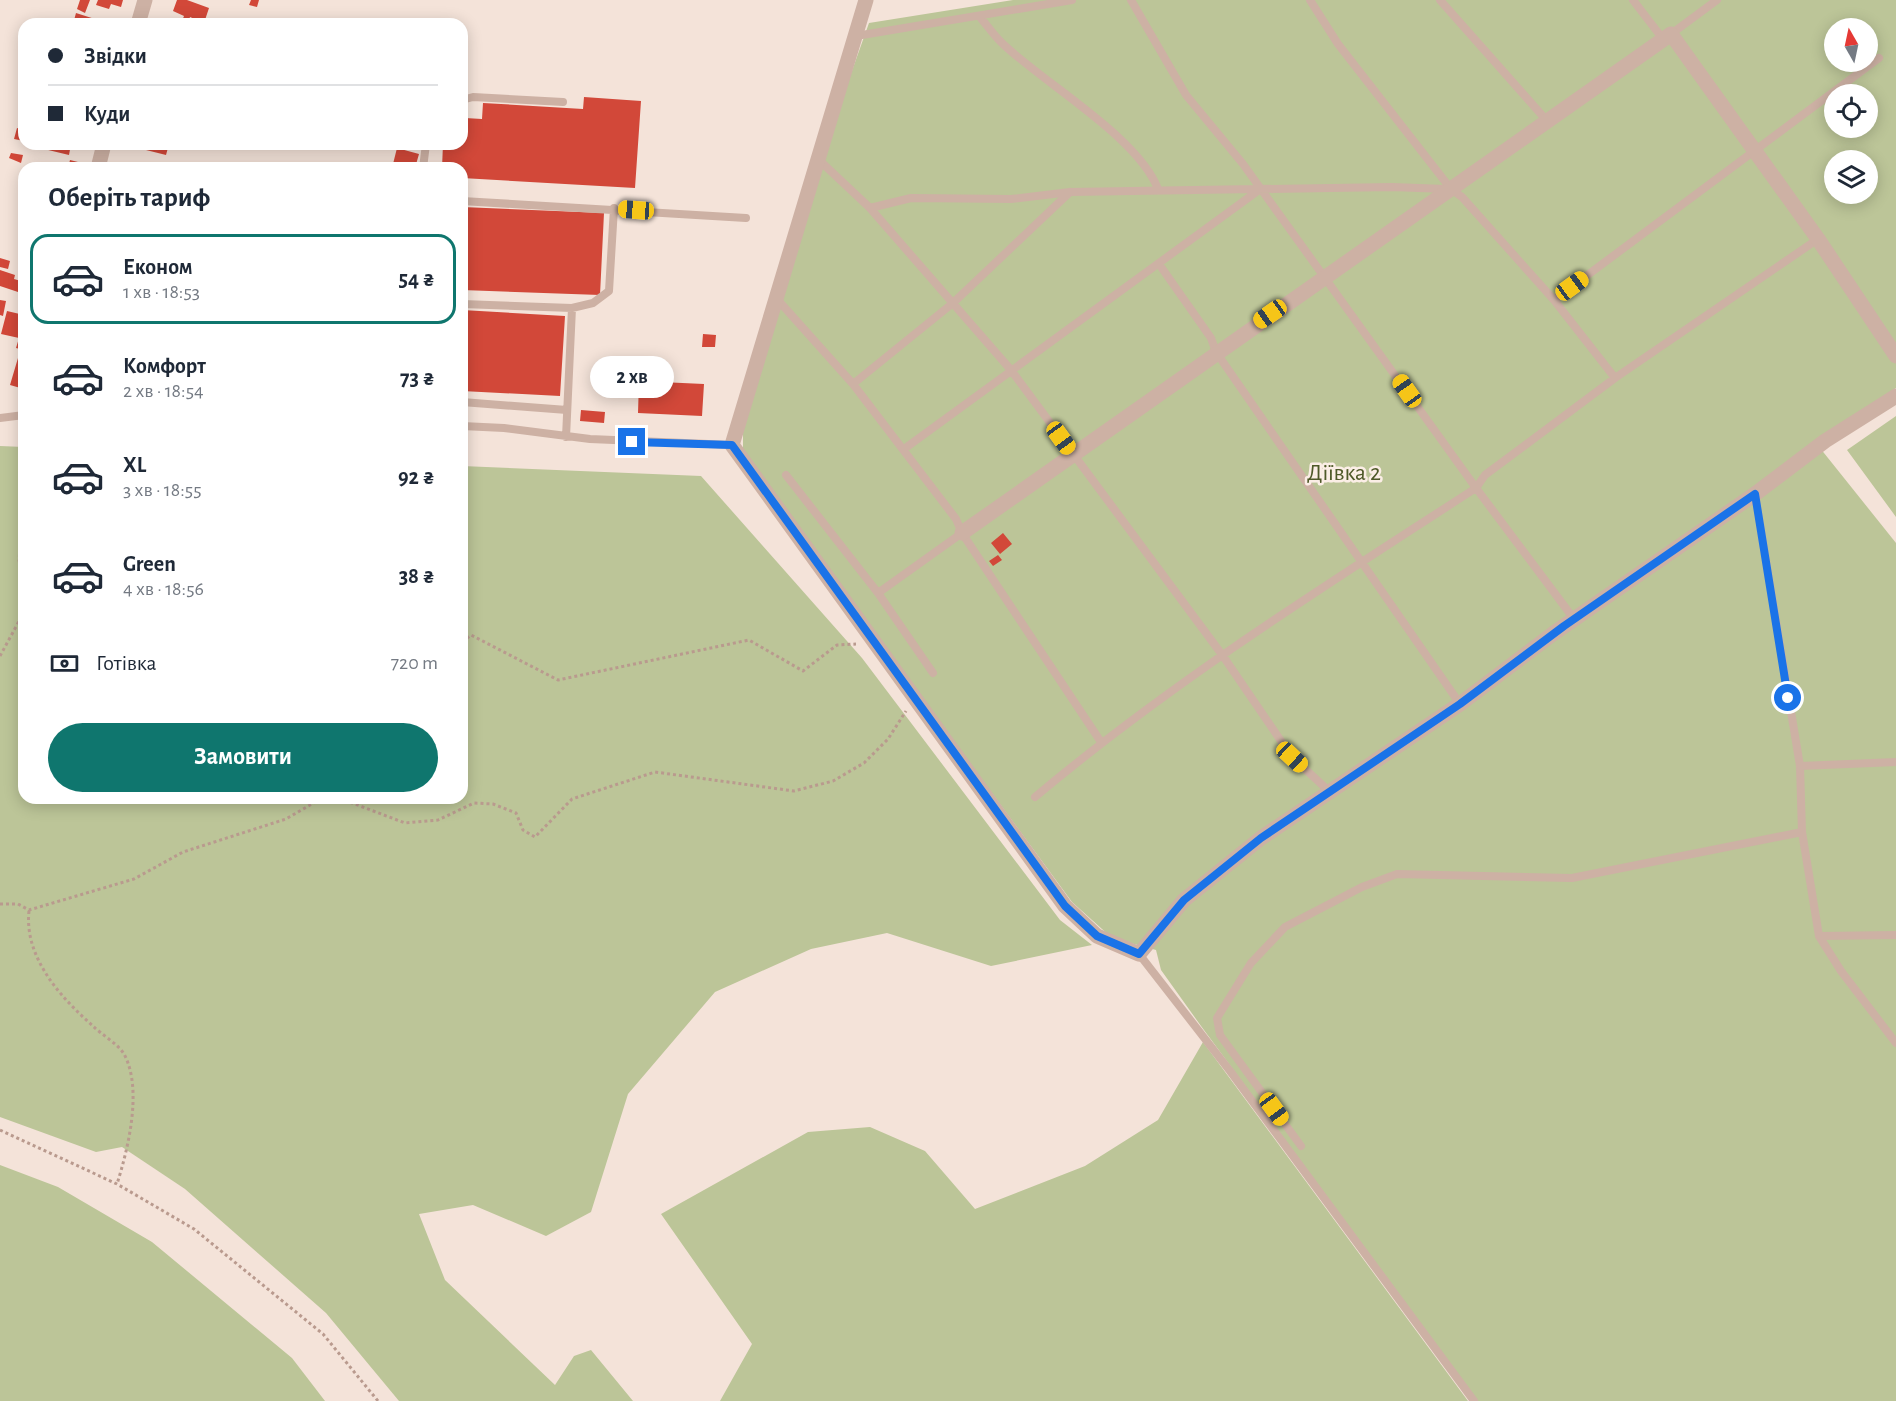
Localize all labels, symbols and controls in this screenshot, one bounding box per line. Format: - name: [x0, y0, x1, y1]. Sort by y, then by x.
- north arrow: [1824, 18, 1878, 72]
- map controls: [1824, 18, 1878, 204]
- text: Звідки: [84, 45, 147, 67]
- button: locate: [1824, 84, 1878, 138]
- text: Куди: [84, 103, 130, 125]
- button: layers: [1824, 150, 1878, 204]
- text: Оберіть тариф: [48, 184, 210, 211]
- car: [617, 200, 655, 220]
- icon: car: [51, 252, 105, 306]
- text: Економ: [123, 256, 193, 278]
- text: 54 ₴: [398, 268, 435, 290]
- car: [1552, 268, 1592, 304]
- text: 1 хв · 18:53: [123, 282, 200, 302]
- car: [1250, 296, 1290, 332]
- icon: car: [51, 351, 105, 405]
- text: Комфорт: [123, 355, 206, 377]
- callout: 2 хв: [590, 355, 674, 397]
- text: 73 ₴: [400, 367, 435, 389]
- text: 2 хв: [616, 367, 648, 387]
- car: [1389, 371, 1425, 411]
- text: 2 хв · 18:54: [123, 381, 204, 401]
- car: [1043, 418, 1079, 458]
- route end: [618, 428, 645, 455]
- icon: car: [51, 450, 105, 504]
- text: XL: [123, 454, 146, 476]
- park label: Діївка 2: [1307, 461, 1381, 485]
- text: 92 ₴: [398, 466, 435, 488]
- text: 3 хв · 18:55: [123, 480, 202, 500]
- icon: car: [51, 549, 105, 603]
- text: Green: [123, 553, 176, 575]
- text: 38 ₴: [399, 565, 435, 587]
- text: 4 хв · 18:56: [123, 579, 204, 599]
- icon: cash: [48, 647, 81, 680]
- text: Готівка: [96, 652, 157, 674]
- text: 720 m: [391, 653, 438, 673]
- route start: [1774, 684, 1801, 711]
- button: Замовити: [48, 723, 438, 792]
- car: [1273, 738, 1311, 776]
- car: [1256, 1089, 1292, 1129]

